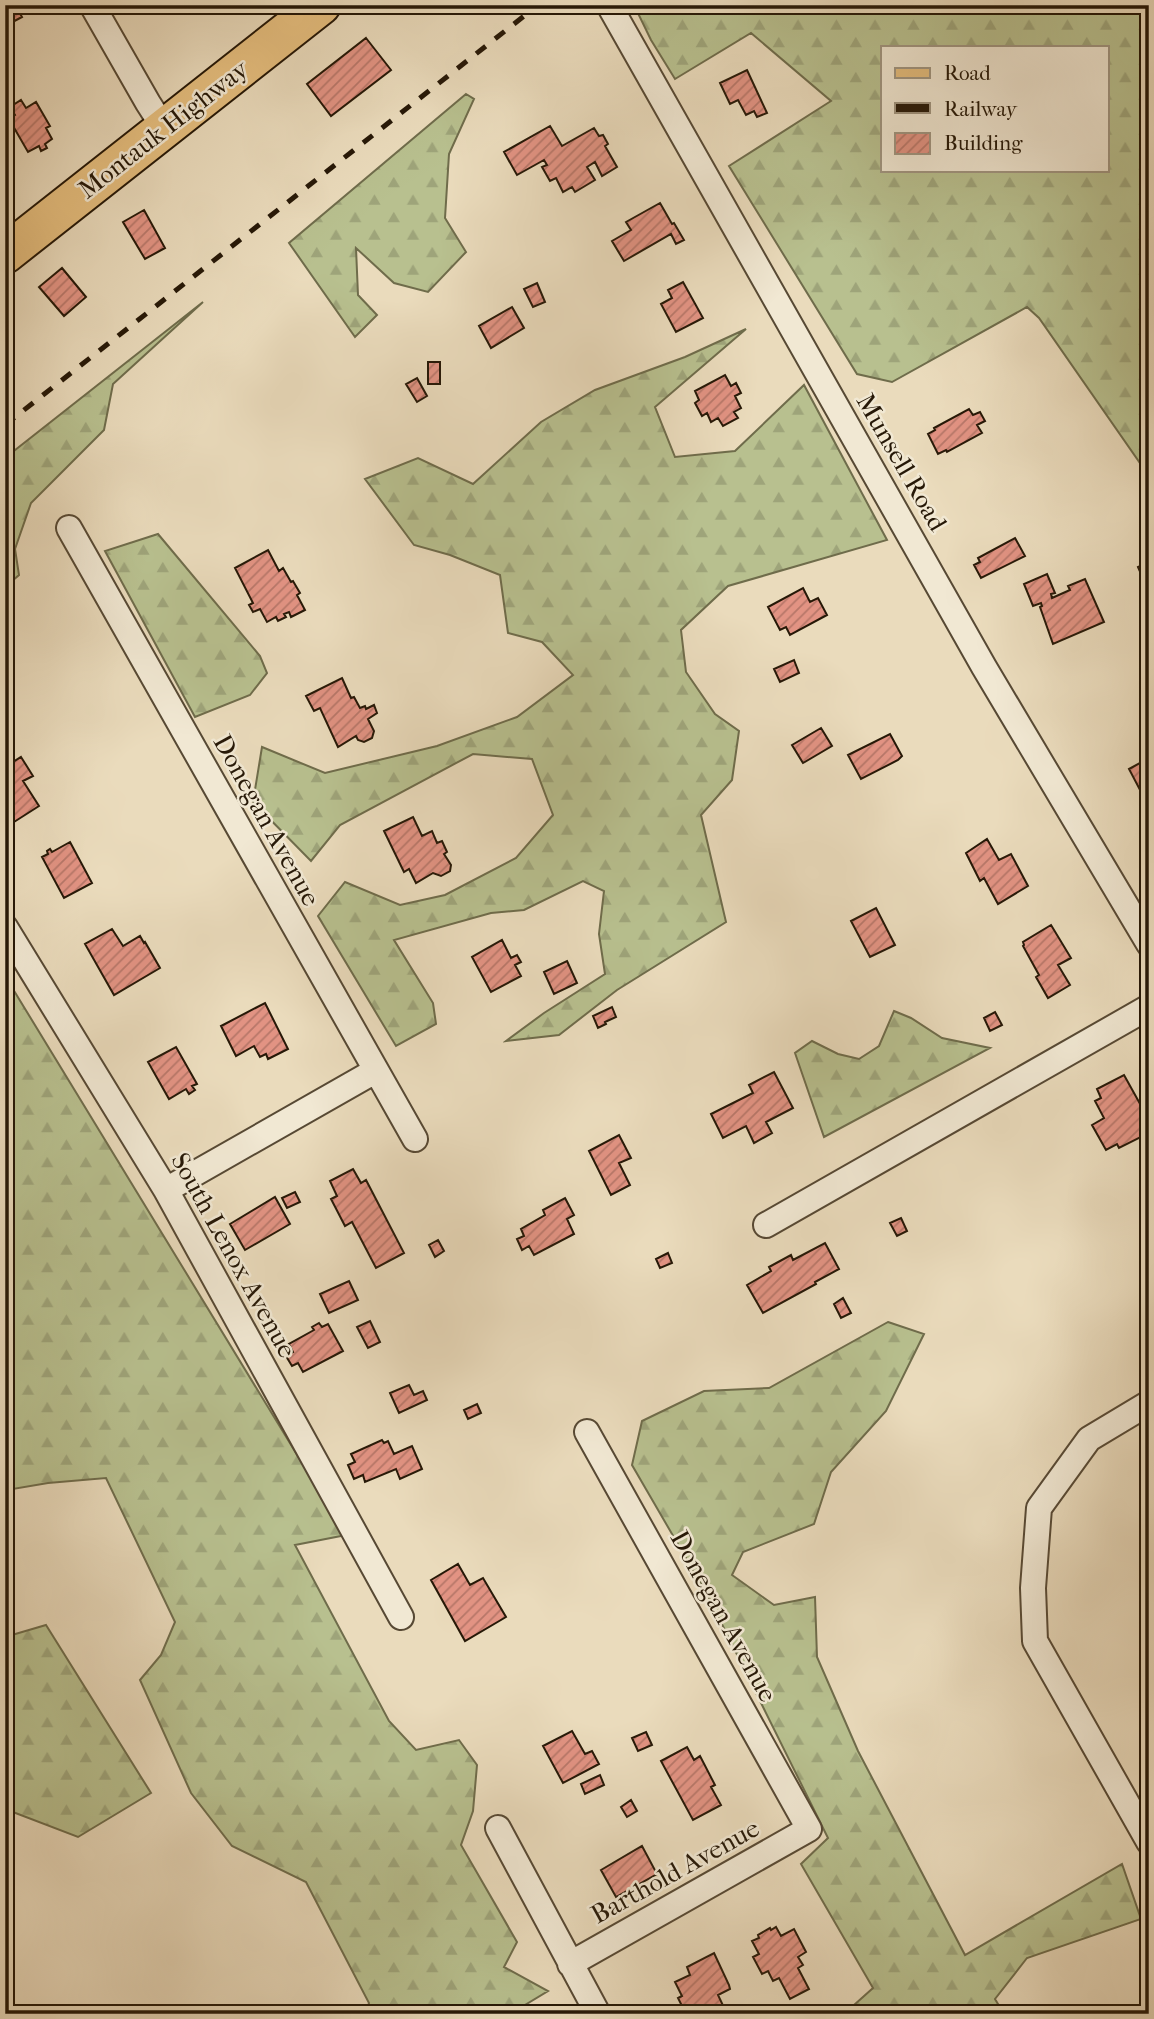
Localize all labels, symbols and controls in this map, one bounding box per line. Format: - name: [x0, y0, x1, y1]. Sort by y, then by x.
- legend: [881, 46, 1108, 172]
- street label: Montauk Highway: [72, 53, 255, 205]
- text: Road: [944, 61, 991, 85]
- text: Railway: [944, 97, 1018, 121]
- text: Building: [944, 131, 1023, 155]
- street label: Munsell Road: [850, 388, 954, 537]
- street label: Donegan Avenue: [207, 729, 327, 911]
- street label: South Lenox Avenue: [164, 1147, 303, 1363]
- street label: Donegan Avenue: [664, 1525, 784, 1707]
- street label: Barthold Avenue: [586, 1812, 765, 1930]

